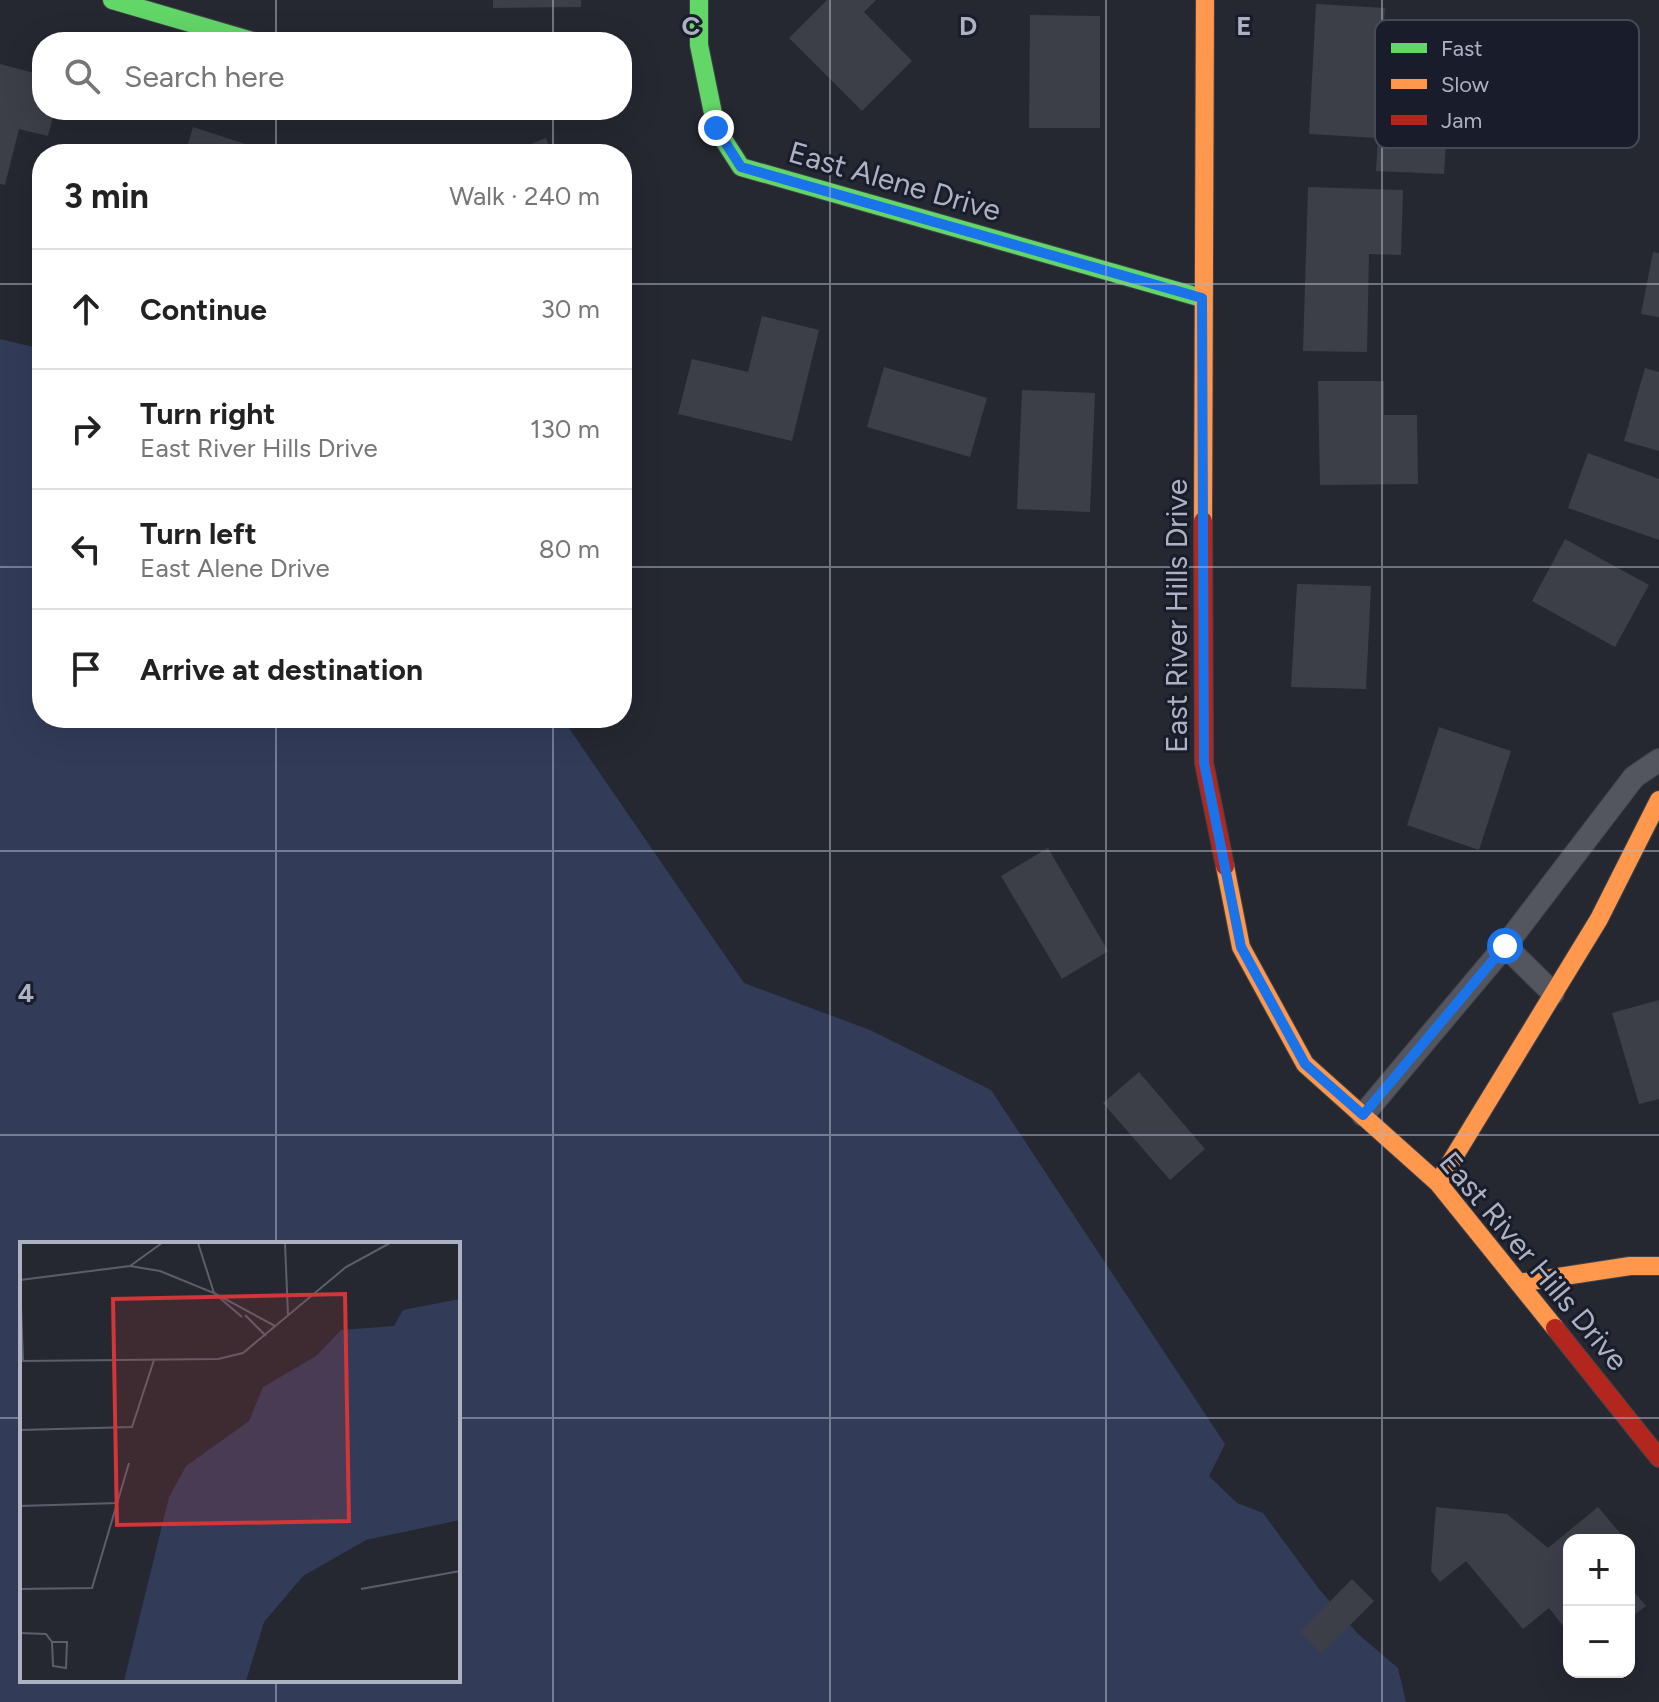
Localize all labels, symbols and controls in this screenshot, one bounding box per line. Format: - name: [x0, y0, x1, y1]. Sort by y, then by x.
- text: C: [682, 10, 701, 42]
- text: D: [959, 10, 977, 42]
- text: E: [1236, 10, 1252, 42]
- legend: [1375, 20, 1639, 148]
- search box: [32, 32, 632, 120]
- text: Fast: [1441, 35, 1483, 62]
- icon: search: [60, 54, 104, 98]
- text: Search here: [124, 58, 284, 95]
- text: Slow: [1441, 71, 1490, 98]
- text: Jam: [1441, 107, 1482, 134]
- route end: [698, 110, 734, 146]
- street label: East Alene Drive: [785, 133, 1005, 229]
- text: 3 min: [64, 176, 149, 217]
- text: Walk · 240 m: [449, 180, 600, 212]
- icon: ahead: [64, 287, 108, 331]
- text: Continue: [140, 291, 267, 328]
- text: 30 m: [541, 293, 600, 325]
- text: Turn right: [140, 395, 275, 432]
- icon: right: [64, 407, 108, 451]
- text: 130 m: [530, 413, 600, 445]
- text: East River Hills Drive: [140, 432, 378, 464]
- street label: East River Hills Drive: [1158, 479, 1195, 753]
- text: Turn left: [140, 515, 257, 552]
- icon: left: [64, 527, 108, 571]
- text: 80 m: [539, 533, 600, 565]
- text: East Alene Drive: [140, 552, 330, 584]
- icon: arrive: [64, 647, 108, 691]
- text: Arrive at destination: [140, 651, 423, 688]
- route start: [1487, 928, 1523, 964]
- text: 4: [18, 977, 34, 1009]
- street label: East River Hills Drive: [1432, 1144, 1636, 1378]
- inset map: [20, 1242, 460, 1682]
- map controls: [1563, 1534, 1635, 1678]
- button: +: [1563, 1534, 1635, 1606]
- button: −: [1563, 1606, 1635, 1678]

